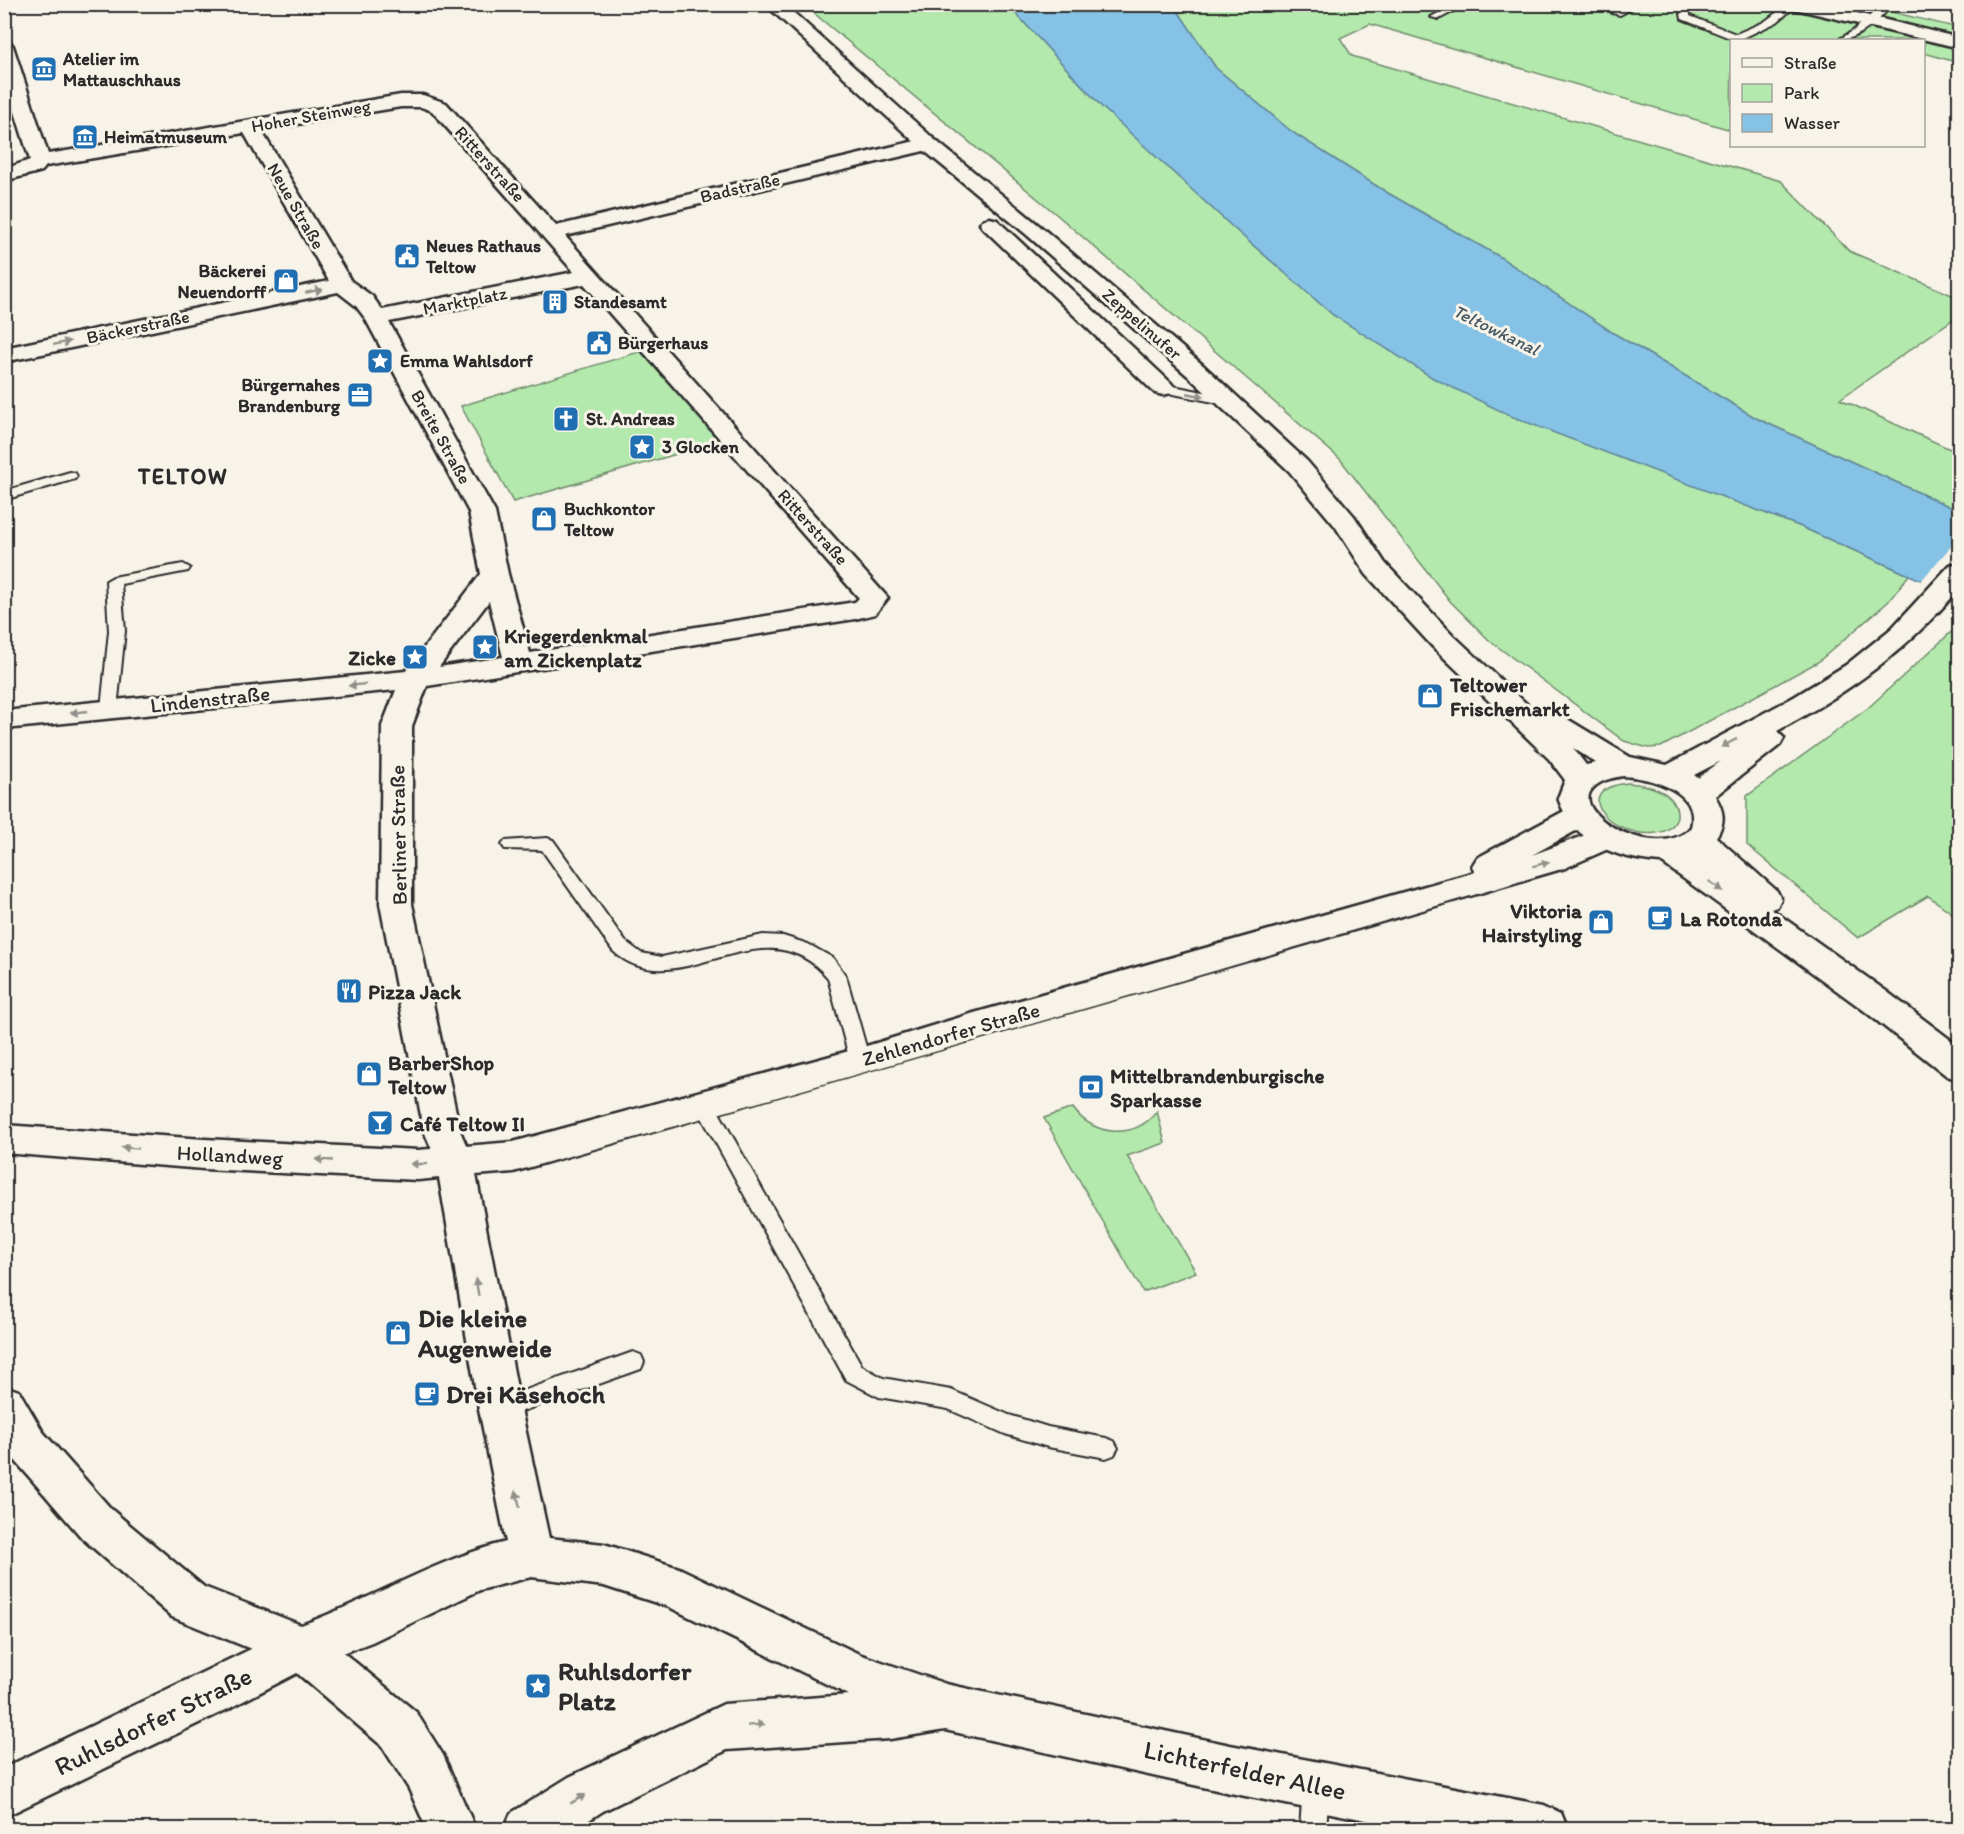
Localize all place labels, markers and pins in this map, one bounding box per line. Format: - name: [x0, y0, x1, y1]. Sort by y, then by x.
- place label: Atelier im Mattauschhaus: [62, 48, 181, 91]
- museum icon: Atelier im Mattauschhaus: [29, 54, 59, 84]
- museum icon: Heimatmuseum: [70, 122, 100, 152]
- place label: Heimatmuseum: [104, 126, 228, 148]
- place label: Neues Rathaus Teltow: [425, 235, 541, 278]
- public building icon: Neues Rathaus Teltow: [392, 241, 422, 271]
- place label: Bäckerei Neuendorff: [177, 260, 267, 303]
- shop icon: Bäckerei Neuendorff: [271, 266, 301, 296]
- building icon: Standesamt: [540, 287, 570, 317]
- place label: Standesamt: [574, 291, 667, 313]
- public building icon: Bürgerhaus: [584, 328, 614, 358]
- place label: Bürgerhaus: [618, 332, 708, 354]
- place icon: Emma Wahlsdorf: [365, 346, 395, 376]
- place label: Emma Wahlsdorf: [400, 350, 533, 372]
- place label: Bürgernahes Brandenburg: [238, 374, 341, 417]
- office icon: Bürgernahes Brandenburg: [345, 380, 375, 410]
- church icon: St. Andreas: [551, 404, 581, 434]
- place label: St. Andreas: [586, 408, 675, 430]
- place icon: 3 Glocken: [627, 432, 657, 462]
- place label: 3 Glocken: [662, 436, 740, 458]
- place label: Buchkontor Teltow: [563, 498, 656, 541]
- shop icon: Buchkontor Teltow: [529, 504, 559, 534]
- place label: Kriegerdenkmal am Zickenplatz: [504, 623, 649, 673]
- place icon: Kriegerdenkmal am Zickenplatz: [470, 632, 500, 662]
- place icon: Zicke: [400, 642, 430, 672]
- place label: Zicke: [348, 645, 396, 670]
- place label: Teltower Frischemarkt: [1449, 672, 1570, 721]
- shop icon: Teltower Frischemarkt: [1415, 681, 1445, 711]
- place label: Viktoria Hairstyling: [1482, 898, 1583, 948]
- cafe icon: La Rotonda: [1645, 903, 1675, 933]
- place label: La Rotonda: [1680, 906, 1783, 931]
- shop icon: Viktoria Hairstyling: [1586, 907, 1616, 937]
- restaurant icon: Pizza Jack: [334, 976, 364, 1006]
- place label: Pizza Jack: [368, 979, 462, 1004]
- place label: BarberShop Teltow: [387, 1050, 494, 1099]
- shop icon: BarberShop Teltow: [354, 1059, 384, 1089]
- place label: Mittelbrandenburgische Sparkasse: [1110, 1063, 1324, 1113]
- bank icon: Mittelbrandenburgische Sparkasse: [1076, 1072, 1106, 1102]
- bar icon: Café Teltow II: [365, 1108, 395, 1138]
- place label: Café Teltow II: [400, 1111, 525, 1136]
- place label: Die kleine Augenweide: [417, 1302, 552, 1364]
- shop icon: Die kleine Augenweide: [383, 1318, 413, 1348]
- place label: Drei Käsehoch: [446, 1378, 606, 1410]
- cafe icon: Drei Käsehoch: [412, 1379, 442, 1409]
- place label: Ruhlsdorfer Platz: [558, 1655, 692, 1717]
- place icon: Ruhlsdorfer Platz: [523, 1671, 553, 1701]

